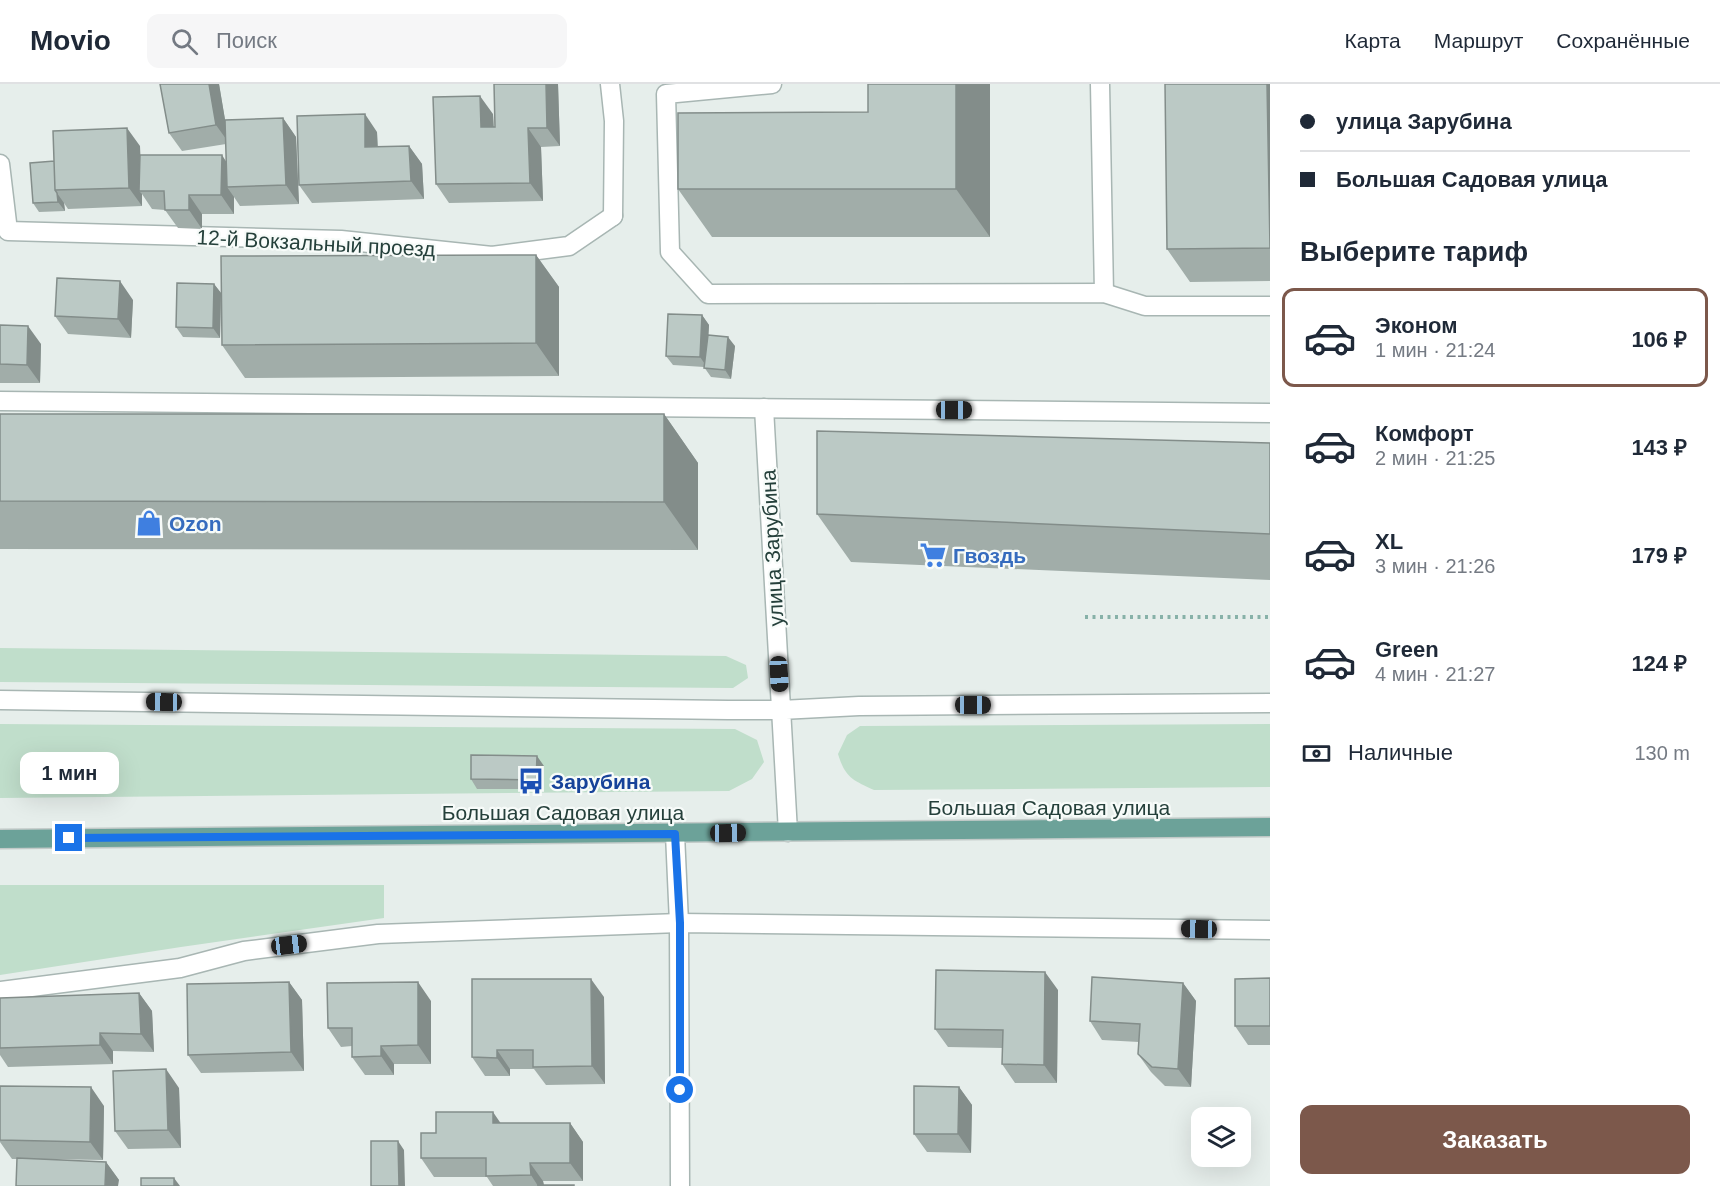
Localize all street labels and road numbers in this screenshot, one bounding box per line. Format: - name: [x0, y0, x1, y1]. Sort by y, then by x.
- street label: 12-й Вокзальный проезд: [196, 225, 436, 261]
- street label: улица Зарубина: [756, 469, 788, 627]
- street label: Большая Садовая улица: [928, 796, 1171, 819]
- street label: Большая Садовая улица: [442, 801, 685, 824]

